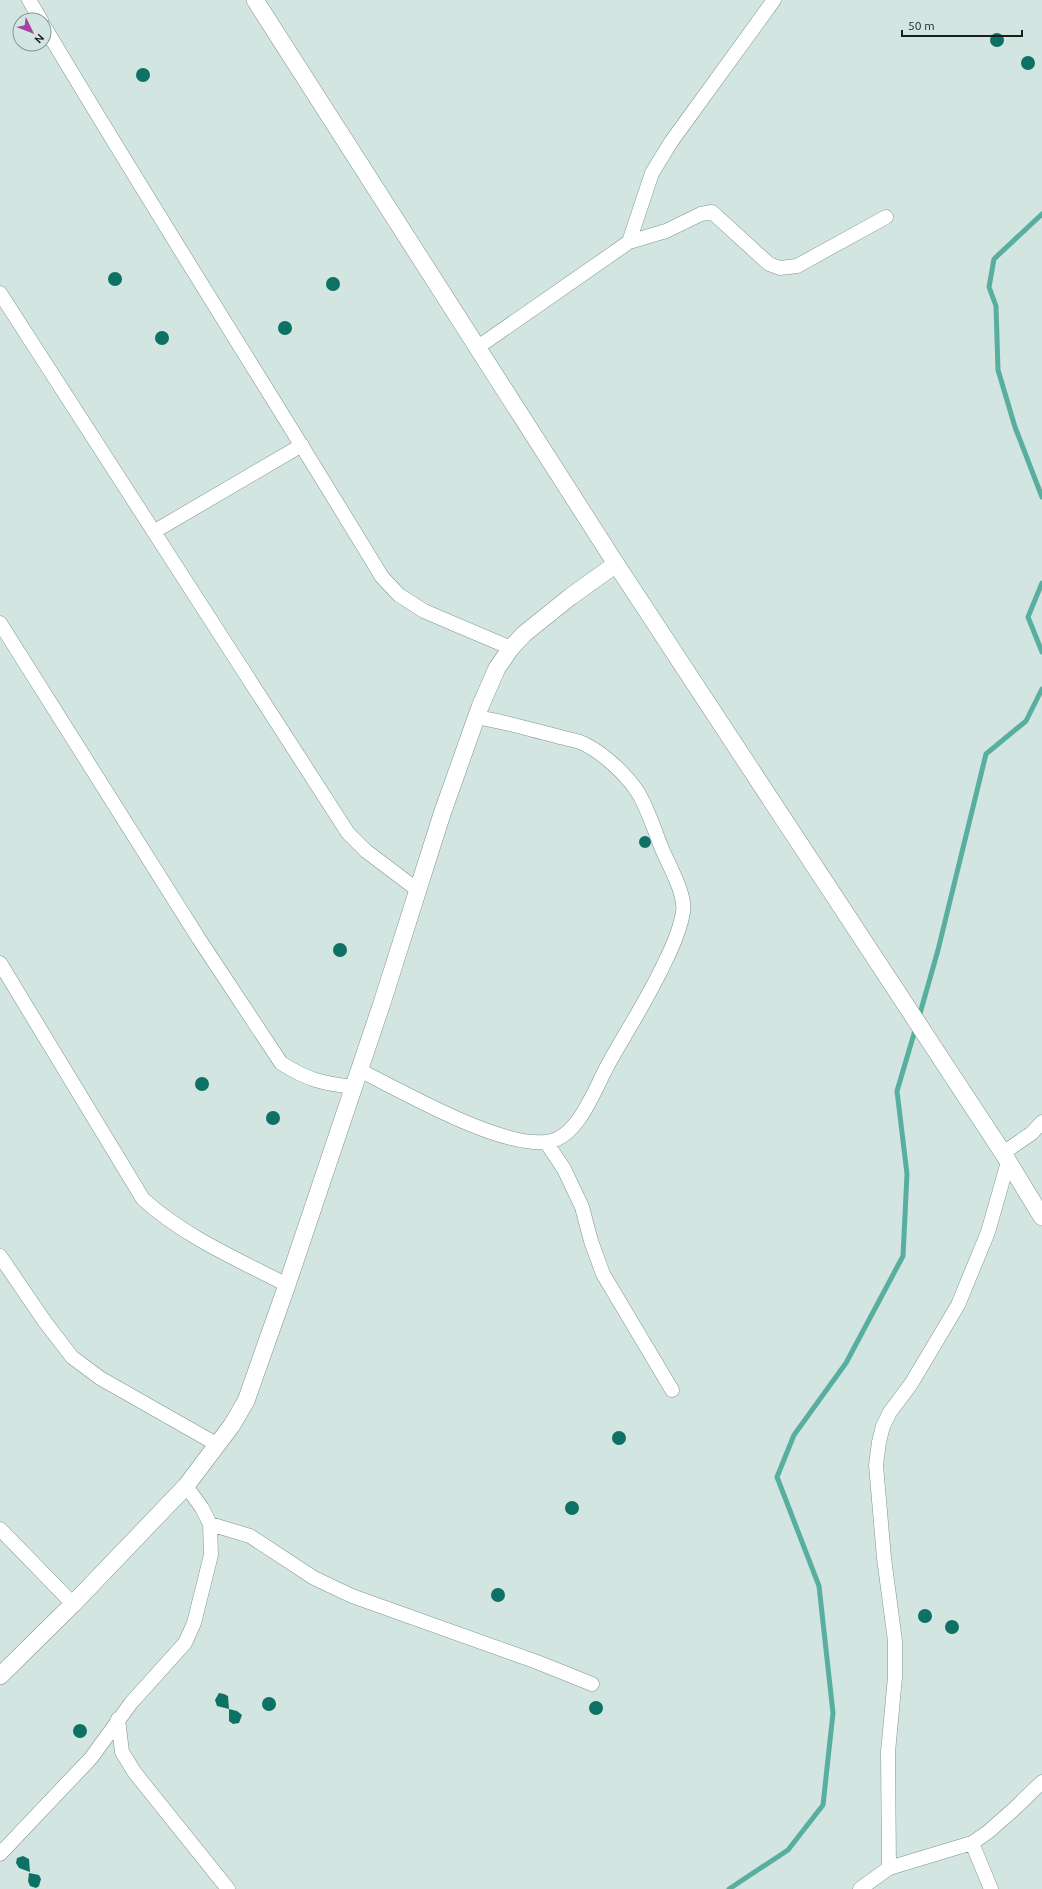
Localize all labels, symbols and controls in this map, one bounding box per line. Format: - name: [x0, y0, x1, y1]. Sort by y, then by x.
- north arrow: [12, 12, 52, 52]
- scale bar: [902, 12, 1022, 38]
- text: 50 m: [908, 19, 935, 32]
- text: N: [32, 32, 47, 46]

